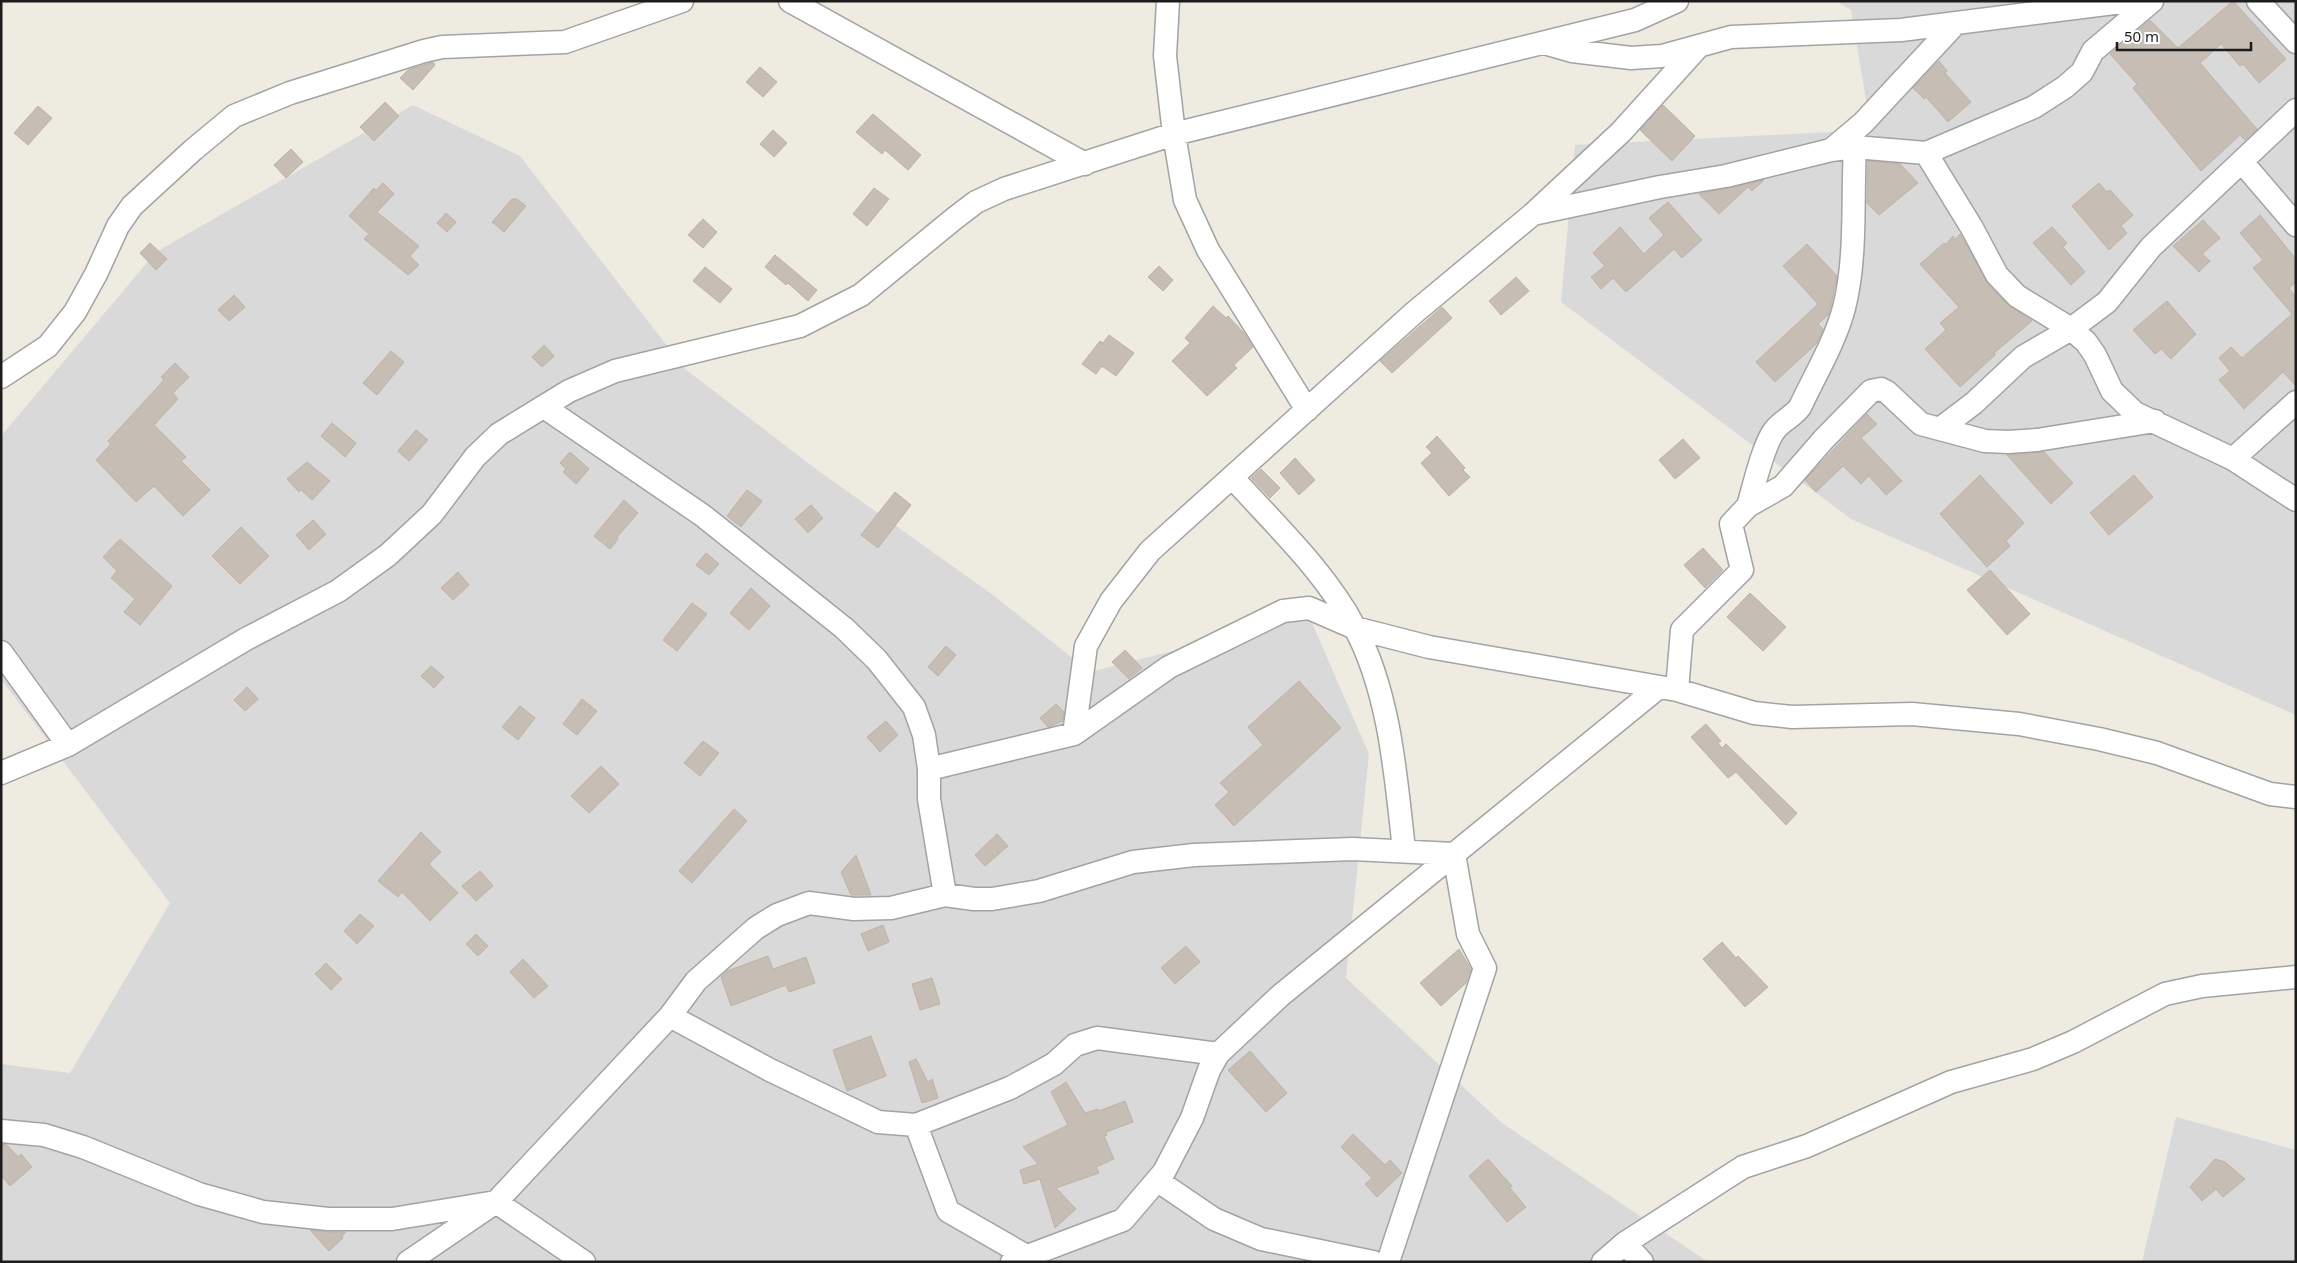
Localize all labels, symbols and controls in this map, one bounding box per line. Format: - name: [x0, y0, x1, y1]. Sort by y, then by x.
- scale bar: [2117, 20, 2251, 52]
- text: 50 m: [2124, 26, 2159, 46]

